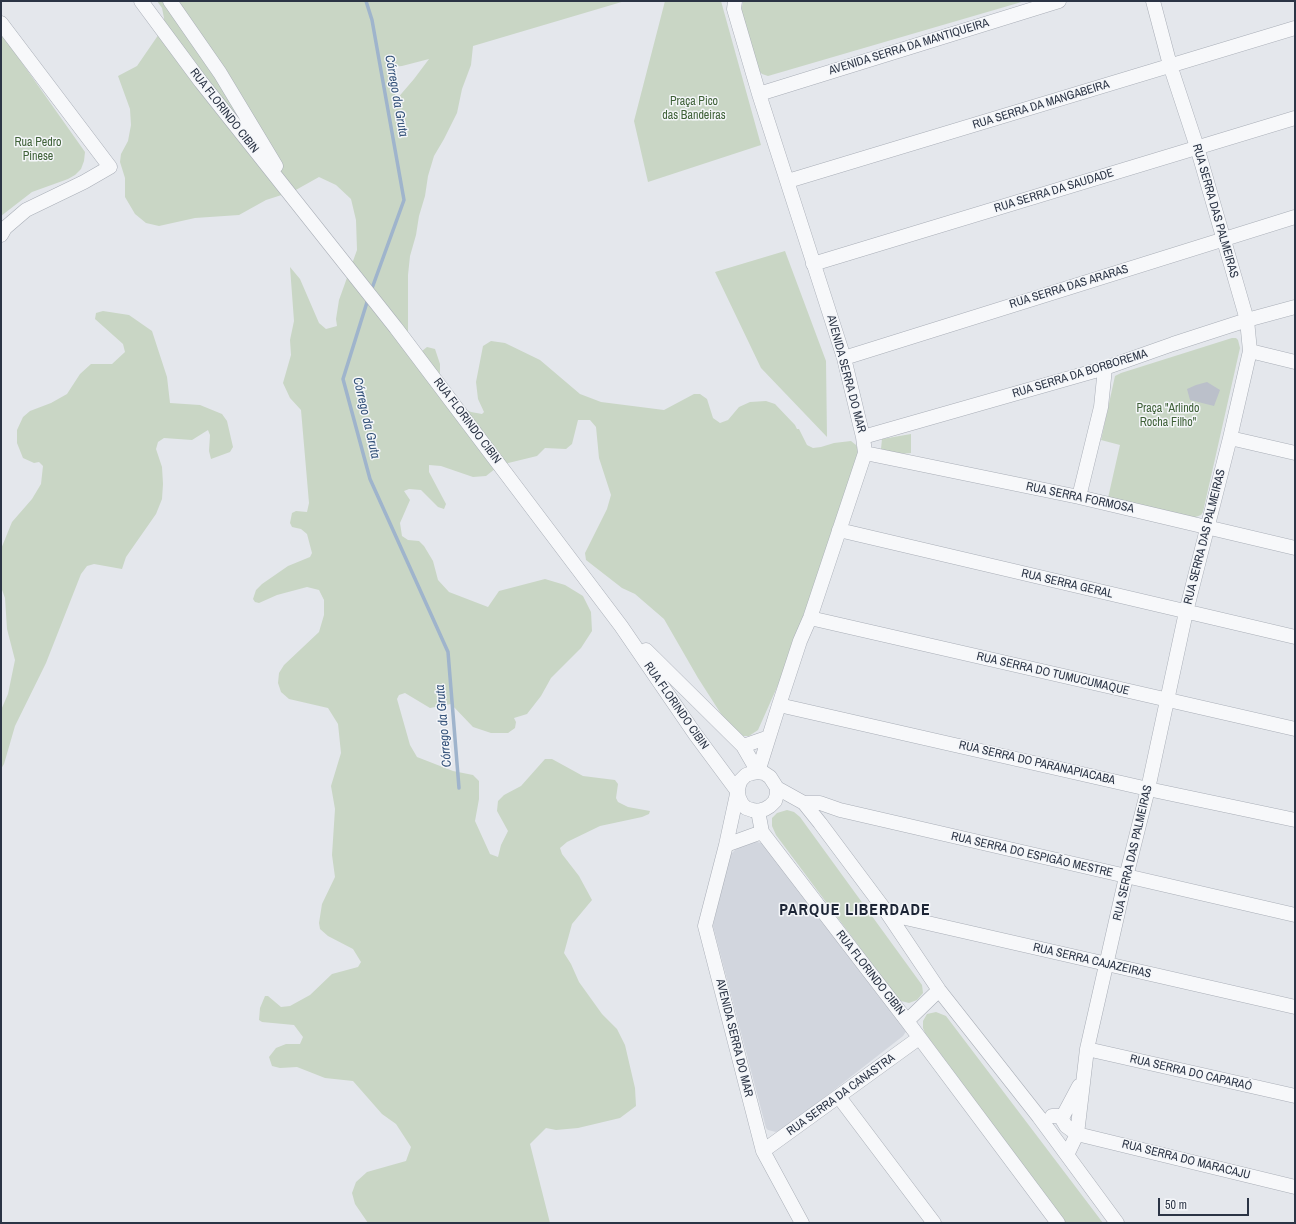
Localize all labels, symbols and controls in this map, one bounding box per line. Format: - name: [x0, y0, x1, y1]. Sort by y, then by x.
- street label: AVENIDA SERRA DA MANTIQUEIRA: [827, 16, 991, 78]
- water label: Córrego da Gruta: [381, 54, 411, 138]
- street label: RUA FLORINDO CIBIN: [187, 66, 261, 156]
- street label: RUA SERRA DA MANGABEIRA: [971, 77, 1111, 133]
- park label: Praça Pico das Bandeiras: [662, 95, 726, 123]
- park label: Rua Pedro Pinese: [14, 136, 62, 164]
- street label: RUA SERRA DAS PALMEIRAS: [1189, 142, 1241, 280]
- street label: RUA SERRA DA SAUDADE: [993, 166, 1115, 216]
- street label: RUA SERRA DAS ARARAS: [1008, 262, 1130, 312]
- street label: AVENIDA SERRA DO MAR: [823, 314, 869, 434]
- street label: RUA SERRA DA BORBOREMA: [1011, 347, 1149, 401]
- street label: RUA FLORINDO CIBIN: [430, 375, 504, 467]
- water label: Córrego da Gruta: [349, 376, 383, 460]
- park label: Praça "Arlindo Rocha Filho": [1136, 402, 1200, 430]
- street label: RUA SERRA DAS PALMEIRAS: [1181, 468, 1229, 606]
- street label: RUA SERRA FORMOSA: [1025, 480, 1135, 516]
- street label: RUA SERRA GERAL: [1020, 566, 1114, 602]
- street label: RUA SERRA DO TUMUCUMAQUE: [975, 649, 1131, 699]
- street label: RUA FLORINDO CIBIN: [640, 660, 712, 752]
- water label: Córrego da Gruta: [433, 684, 455, 768]
- street label: RUA SERRA DO PARANAPIACABA: [957, 738, 1117, 788]
- street label: RUA SERRA DAS PALMEIRAS: [1110, 784, 1156, 922]
- street label: RUA SERRA DO ESPIGÃO MESTRE: [950, 829, 1114, 881]
- district label: PARQUE LIBERDADE: [779, 901, 931, 921]
- street label: RUA FLORINDO CIBIN: [833, 928, 907, 1018]
- street label: RUA SERRA CAJAZEIRAS: [1032, 940, 1152, 982]
- street label: AVENIDA SERRA DO MAR: [712, 977, 756, 1099]
- street label: RUA SERRA DA CANASTRA: [784, 1051, 898, 1139]
- street label: RUA SERRA DO CAPARAÓ: [1128, 1052, 1254, 1094]
- street label: RUA SERRA DO MARACAJU: [1120, 1137, 1252, 1183]
- scale bar: [1160, 1190, 1251, 1216]
- text: 50 m: [1165, 1197, 1187, 1213]

